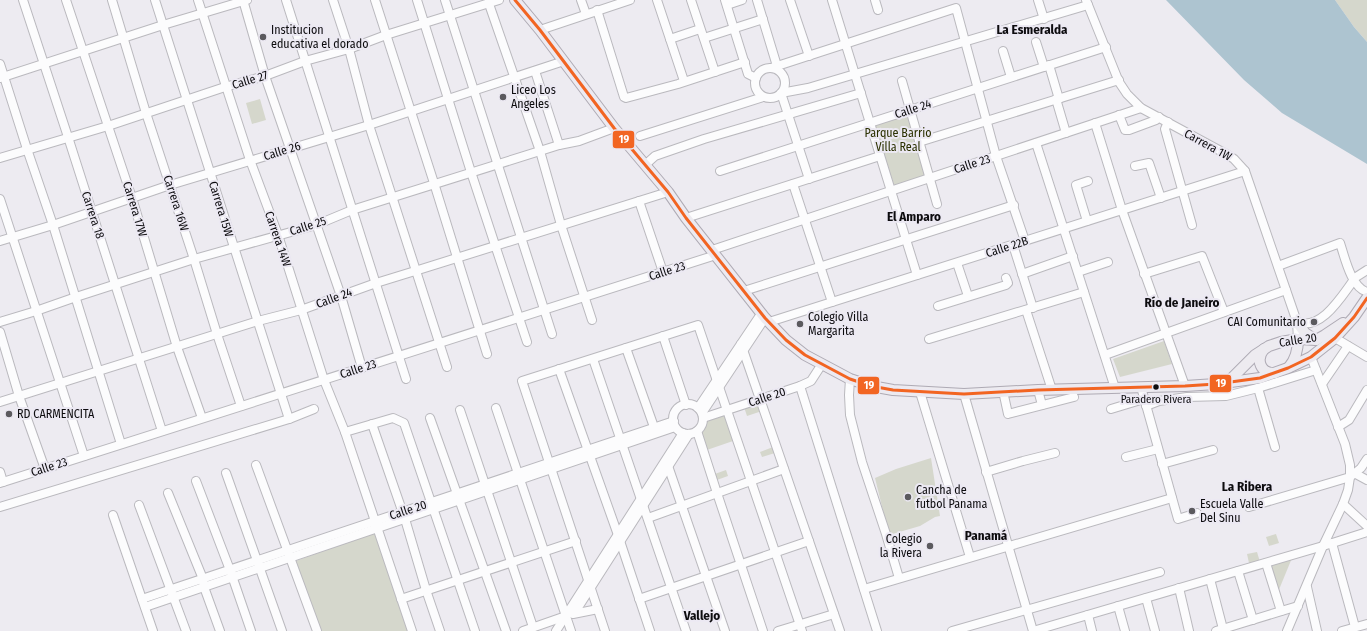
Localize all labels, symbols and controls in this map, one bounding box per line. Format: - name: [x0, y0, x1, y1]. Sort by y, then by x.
- district label: La Esmeralda: [996, 22, 1068, 37]
- place label: Institucion educativa el dorado: [271, 23, 368, 51]
- marker: Institucion educativa el dorado: [258, 32, 268, 42]
- street label: Calle 27: [230, 68, 270, 92]
- place label: Liceo Los Angeles: [511, 83, 556, 111]
- marker: Liceo Los Angeles: [498, 92, 508, 102]
- street label: Calle 24: [893, 96, 933, 121]
- park label: Parque Barrio Villa Real: [865, 126, 932, 154]
- street label: Carrera 1W: [1182, 126, 1234, 164]
- line badge: 19: [612, 130, 635, 149]
- text: 19: [619, 133, 629, 146]
- street label: Calle 26: [262, 139, 302, 163]
- street label: Calle 23: [952, 152, 992, 176]
- street label: Carrera 16W: [160, 173, 192, 233]
- street label: Carrera 17W: [120, 180, 150, 238]
- street label: Carrera 15W: [206, 180, 236, 238]
- street label: Carrera 18: [79, 190, 107, 240]
- street label: Carrera 14W: [262, 209, 294, 269]
- district label: El Amparo: [887, 209, 941, 224]
- street label: Calle 25: [288, 213, 328, 238]
- street label: Calle 22B: [984, 233, 1030, 260]
- street label: Calle 23: [647, 259, 687, 283]
- street label: Calle 24: [314, 285, 354, 311]
- district label: Río de Janeiro: [1144, 295, 1220, 310]
- place label: Colegio Villa Margarita: [808, 310, 868, 338]
- place label: CAI Comunitario: [1227, 315, 1306, 329]
- marker: CAI Comunitario: [1309, 317, 1319, 327]
- marker: Colegio Villa Margarita: [795, 319, 805, 329]
- street label: Calle 20: [1278, 330, 1318, 350]
- street label: Calle 23: [338, 357, 378, 381]
- line badge: 19: [1209, 374, 1232, 393]
- line badge: 19: [857, 376, 880, 395]
- text: 19: [1216, 377, 1226, 390]
- text: 19: [864, 379, 874, 392]
- marker: Paradero Rivera: [1151, 382, 1161, 392]
- street label: Calle 20: [747, 384, 787, 410]
- place label: Paradero Rivera: [1121, 393, 1191, 406]
- place label: RD CARMENCITA: [17, 407, 95, 421]
- marker: RD CARMENCITA: [4, 409, 14, 419]
- street label: Calle 23: [29, 455, 69, 479]
- district label: La Ribera: [1222, 479, 1273, 494]
- place label: Cancha de futbol Panama: [916, 483, 988, 511]
- marker: Cancha de futbol Panama: [903, 492, 913, 502]
- street label: Calle 20: [388, 497, 428, 523]
- place label: Escuela Valle Del Sinu: [1200, 497, 1263, 525]
- marker: Escuela Valle Del Sinu: [1187, 506, 1197, 516]
- district label: Panamá: [965, 528, 1008, 543]
- place label: Colegio la Rivera: [880, 532, 922, 560]
- marker: Colegio la Rivera: [925, 541, 935, 551]
- district label: Vallejo: [683, 608, 720, 623]

